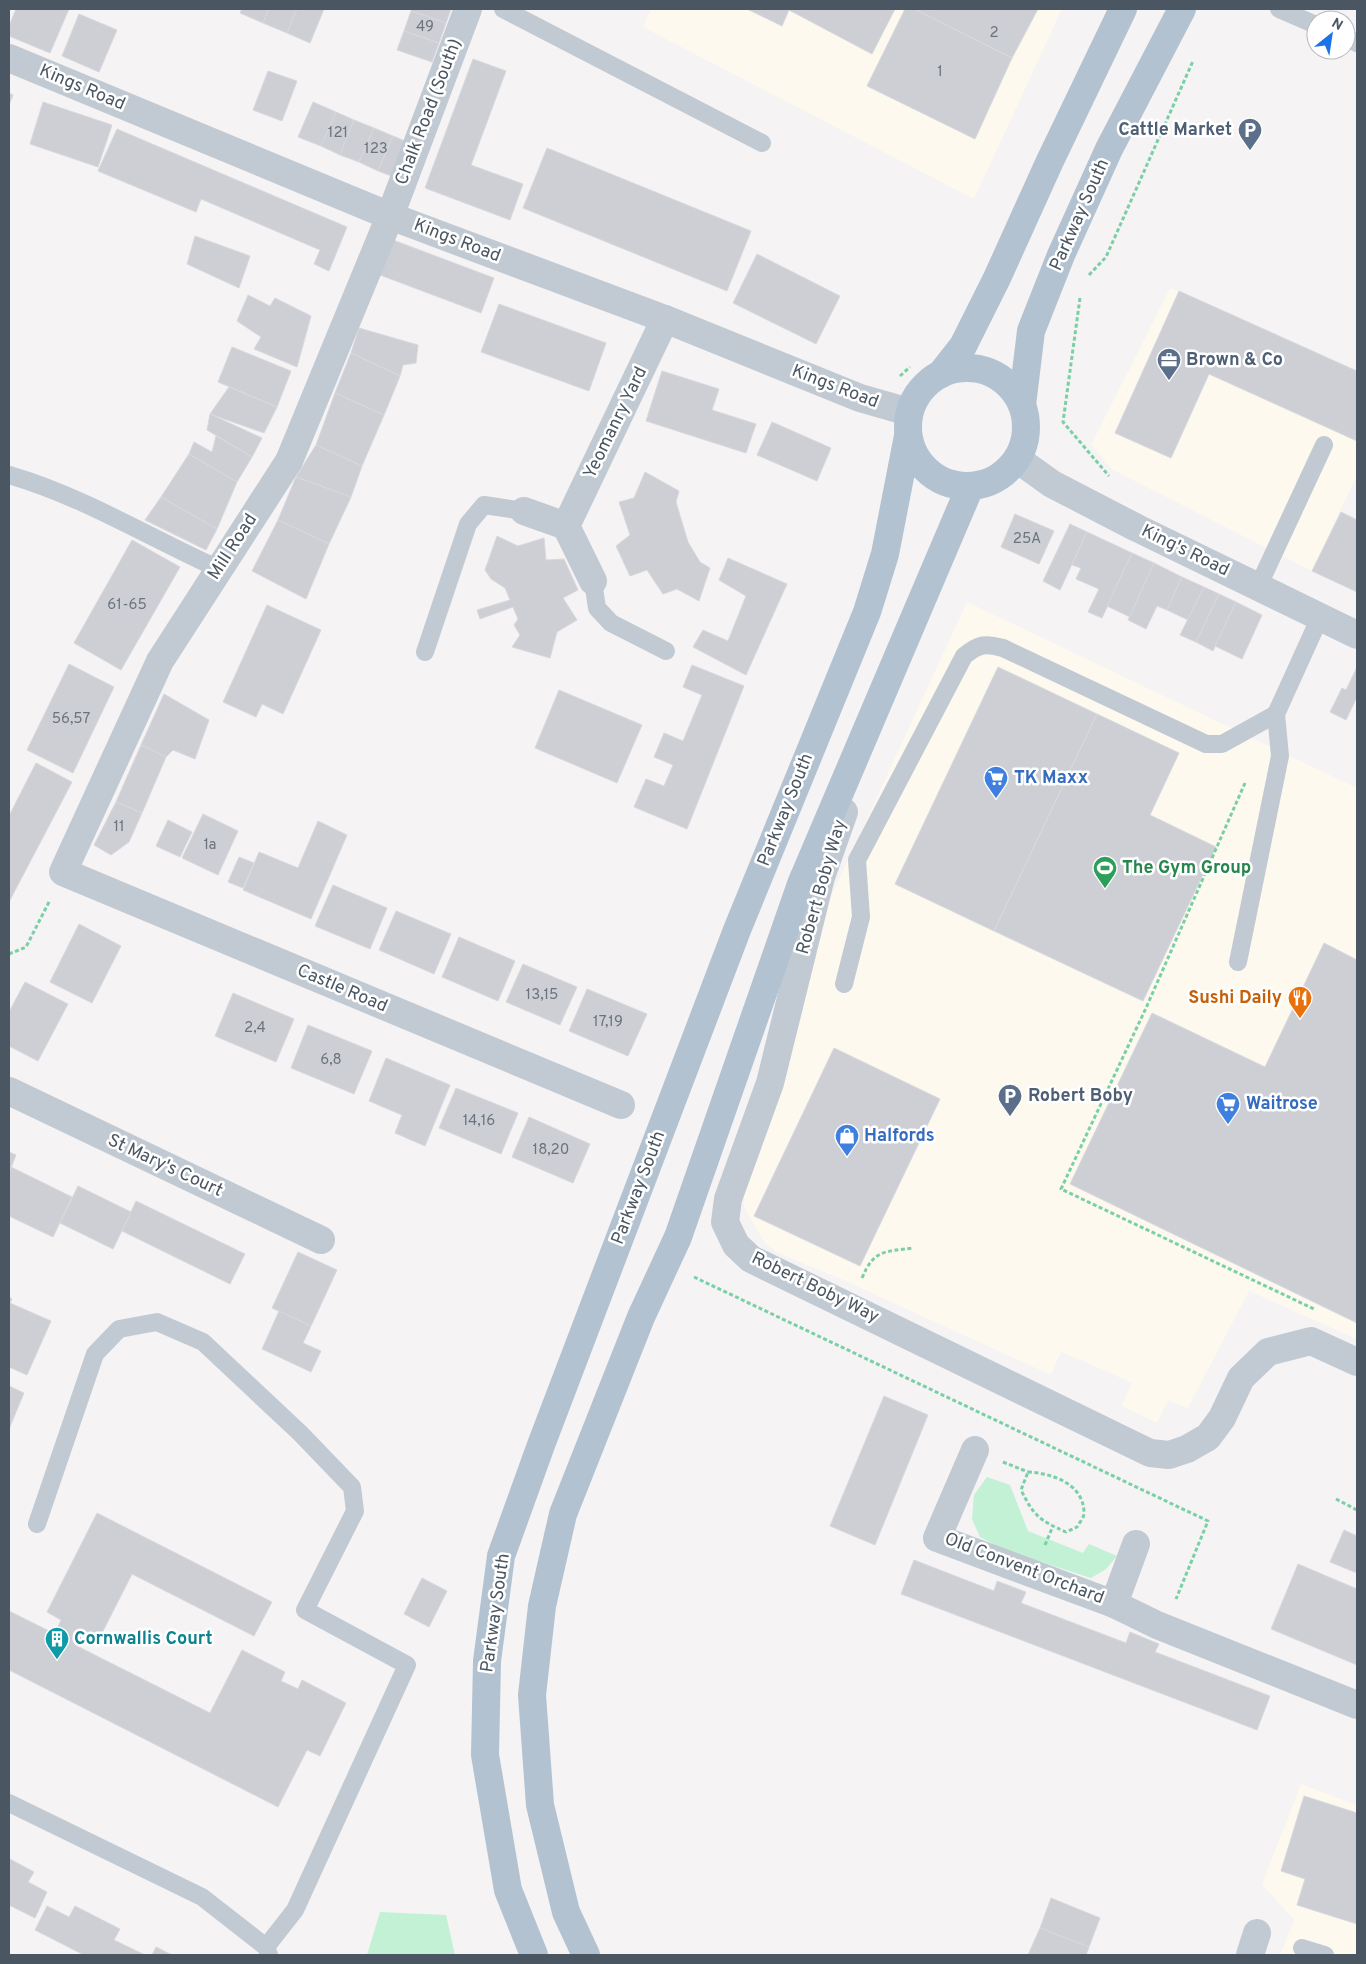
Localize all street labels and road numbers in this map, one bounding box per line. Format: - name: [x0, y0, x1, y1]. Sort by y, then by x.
- street label: Chalk Road (South): [391, 36, 467, 188]
- street label: Kings Road: [35, 60, 129, 116]
- street label: Parkway South: [1045, 156, 1115, 274]
- street label: Kings Road: [410, 214, 504, 268]
- street label: Kings Road: [788, 360, 882, 414]
- street label: Yeomanry Yard: [579, 363, 653, 483]
- street label: Mill Road: [203, 510, 263, 584]
- street label: King's Road: [1137, 520, 1233, 582]
- street label: Parkway South: [753, 750, 819, 870]
- street label: Robert Boby Way: [792, 817, 852, 957]
- street label: Castle Road: [293, 960, 391, 1018]
- street label: Parkway South: [607, 1128, 671, 1248]
- street label: St Mary's Court: [104, 1129, 226, 1203]
- street label: Robert Boby Way: [747, 1247, 883, 1329]
- street label: Old Convent Orchard: [941, 1528, 1107, 1610]
- street label: Parkway South: [476, 1552, 516, 1674]

